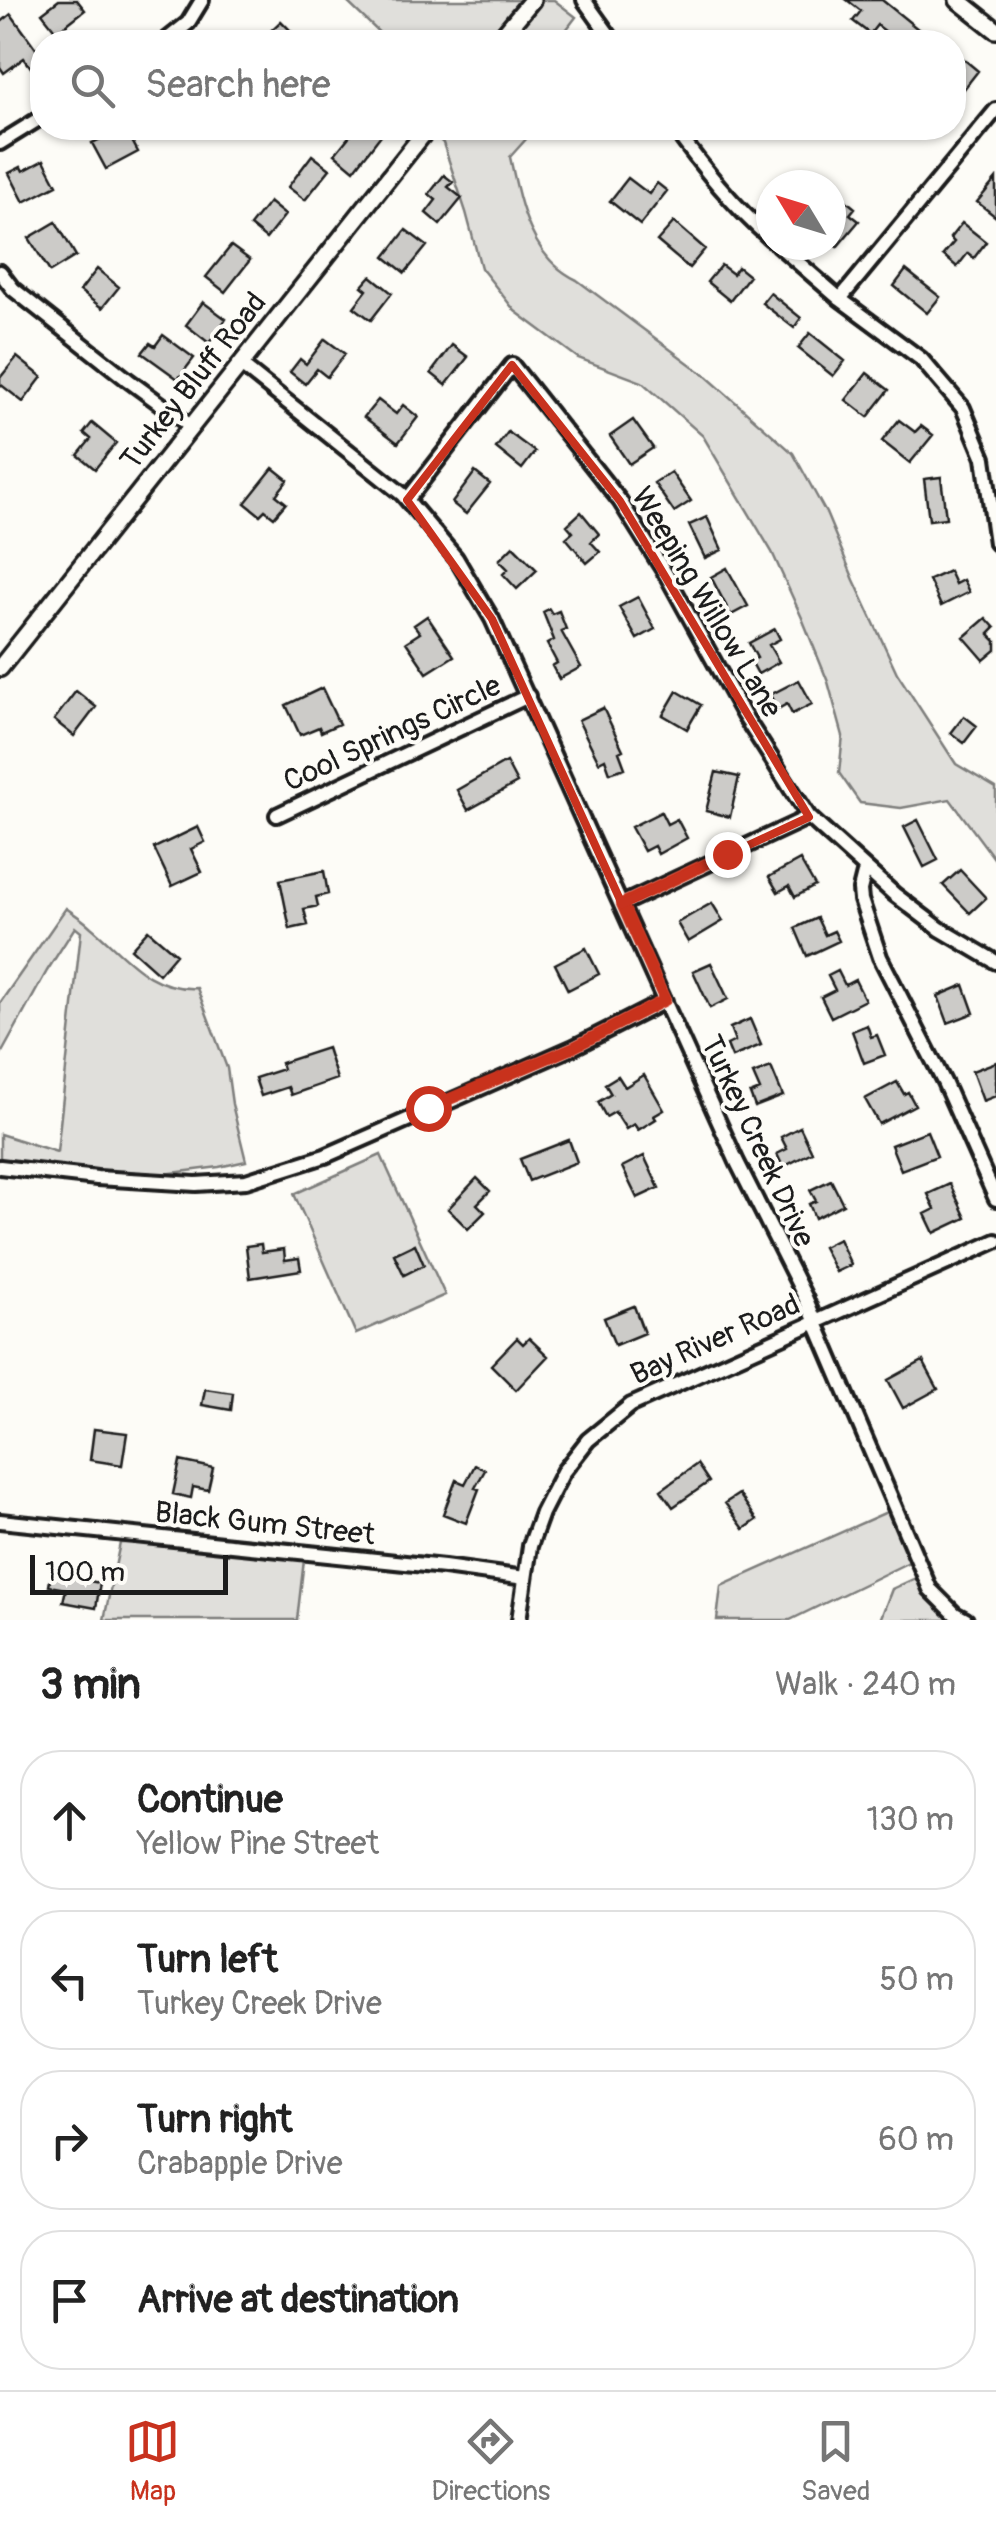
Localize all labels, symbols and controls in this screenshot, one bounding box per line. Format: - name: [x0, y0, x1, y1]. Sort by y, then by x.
- search box: [30, 30, 966, 140]
- icon: search: [65, 58, 120, 113]
- text: Search here: [145, 61, 331, 109]
- north arrow: [756, 170, 846, 260]
- street label: Turkey Bluff Road: [112, 285, 274, 478]
- street label: Weeping Willow Lane: [623, 480, 790, 724]
- street label: Cool Springs Circle: [278, 667, 507, 800]
- route end: [705, 832, 751, 878]
- street label: Turkey Creek Drive: [692, 1029, 823, 1253]
- route start: [406, 1086, 452, 1132]
- street label: Bay River Road: [625, 1286, 806, 1393]
- street label: Black Gum Street: [153, 1494, 378, 1554]
- scale bar: [30, 1550, 228, 1594]
- text: 100 m: [45, 1555, 125, 1590]
- text: 3 min: [40, 1659, 141, 1711]
- text: Walk · 240 m: [775, 1665, 956, 1705]
- text: Continue: [137, 1776, 283, 1824]
- icon: ahead: [42, 1793, 97, 1848]
- text: 130 m: [866, 1800, 954, 1840]
- text: Yellow Pine Street: [137, 1824, 379, 1864]
- text: Turn left: [137, 1936, 278, 1984]
- icon: left: [42, 1953, 97, 2008]
- text: 50 m: [879, 1960, 954, 2000]
- text: Turkey Creek Drive: [137, 1984, 382, 2024]
- text: Turn right: [137, 2096, 292, 2144]
- icon: right: [42, 2113, 97, 2168]
- text: 60 m: [878, 2120, 954, 2160]
- text: Crabapple Drive: [137, 2144, 343, 2184]
- icon: arrive: [42, 2273, 97, 2328]
- text: Arrive at destination: [137, 2276, 459, 2324]
- tab: Map: [125, 2414, 180, 2509]
- tab: Directions: [431, 2414, 550, 2509]
- tab: Saved: [801, 2414, 871, 2509]

